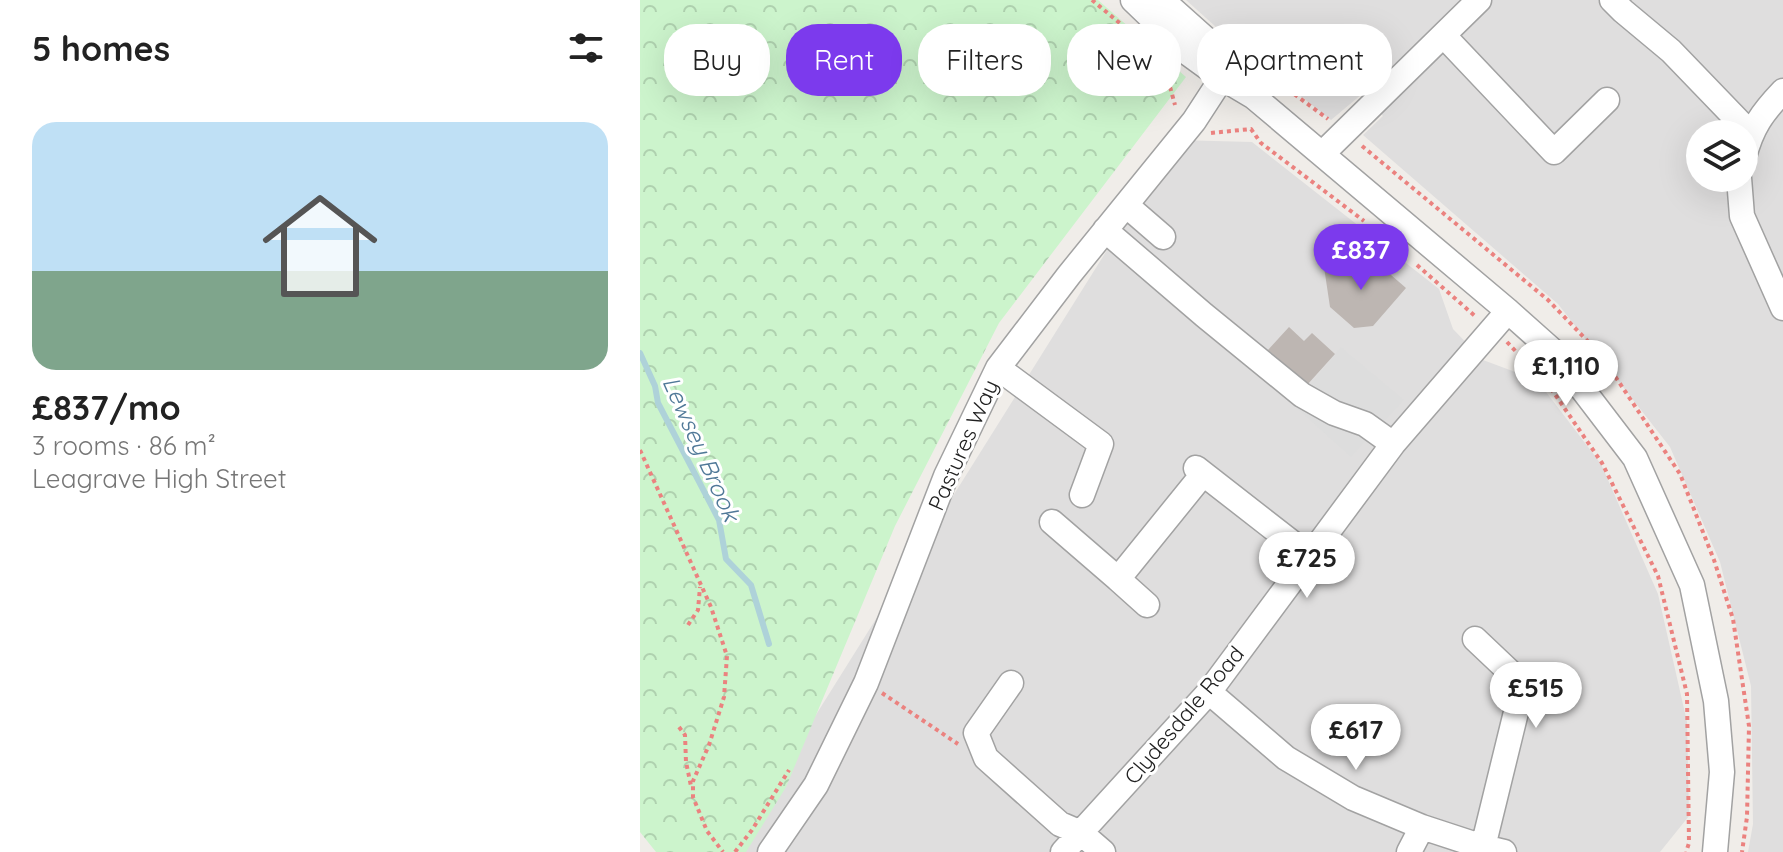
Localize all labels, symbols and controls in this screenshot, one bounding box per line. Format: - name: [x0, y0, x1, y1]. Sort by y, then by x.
- chip: Buy: [664, 24, 770, 96]
- chip: Rent: [786, 24, 902, 96]
- chip: Filters: [918, 24, 1051, 96]
- chip: New: [1067, 24, 1181, 96]
- chip: Apartment: [1197, 24, 1392, 96]
- icon: filters: [564, 26, 608, 70]
- text: 5 homes: [32, 27, 170, 70]
- map controls: [1686, 120, 1758, 192]
- button: layers: [1686, 120, 1758, 192]
- icon: home: [248, 174, 392, 318]
- pin: £837: [1314, 224, 1408, 292]
- text: £837: [1332, 233, 1390, 266]
- pin: £1,110: [1501, 340, 1631, 408]
- text: £1,110: [1532, 349, 1600, 382]
- water label: Lewsey Brook: [657, 372, 748, 528]
- street label: Pastures Way: [922, 375, 1004, 515]
- text: £837/mo: [32, 386, 181, 429]
- text: 3 rooms · 86 m²: [32, 429, 216, 462]
- text: Leagrave High Street: [32, 462, 287, 495]
- pin: £725: [1260, 532, 1354, 600]
- text: £725: [1277, 541, 1337, 574]
- street label: Clydesdale Road: [1118, 640, 1250, 790]
- pin: £515: [1489, 662, 1583, 730]
- text: £515: [1508, 671, 1564, 704]
- pin: £617: [1309, 704, 1403, 772]
- text: £617: [1329, 713, 1383, 746]

